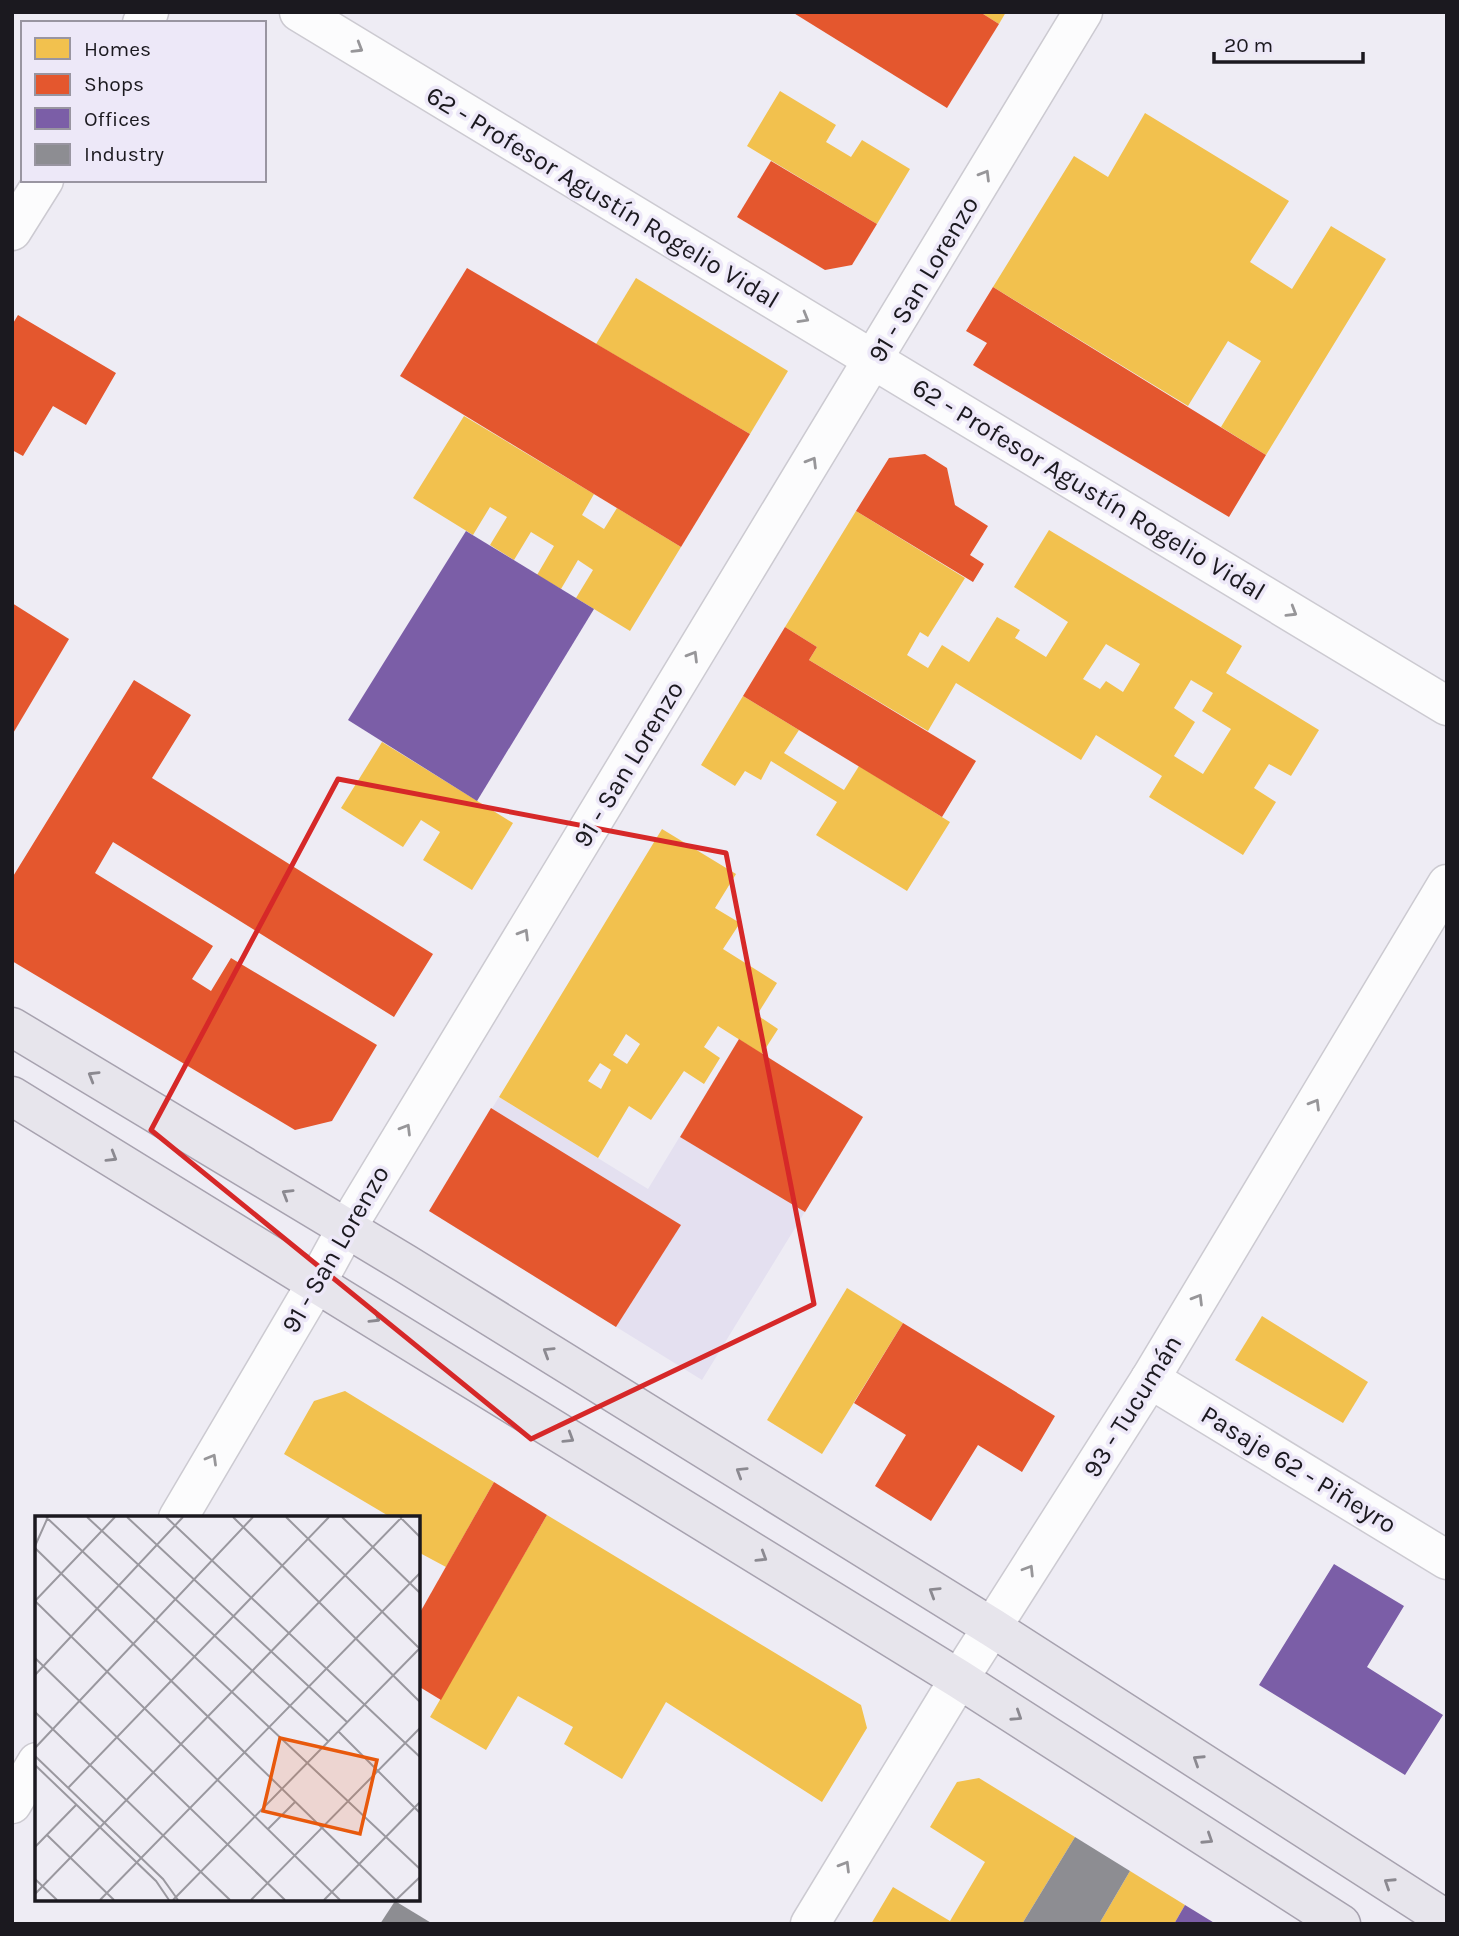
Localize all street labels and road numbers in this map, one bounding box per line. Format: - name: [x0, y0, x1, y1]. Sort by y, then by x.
- street label: 62 - Profesor Agustín Rogelio Vidal: [421, 79, 785, 315]
- street label: 91 - San Lorenzo: [862, 191, 985, 368]
- street label: 62 - Profesor Agustín Rogelio Vidal: [907, 371, 1271, 607]
- street label: 91 - San Lorenzo: [567, 676, 690, 853]
- street label: 91 - San Lorenzo: [275, 1160, 396, 1339]
- street label: 93 - Tucumán: [1076, 1329, 1189, 1483]
- street label: Pasaje 62 - Piñeyro: [1195, 1399, 1402, 1540]

